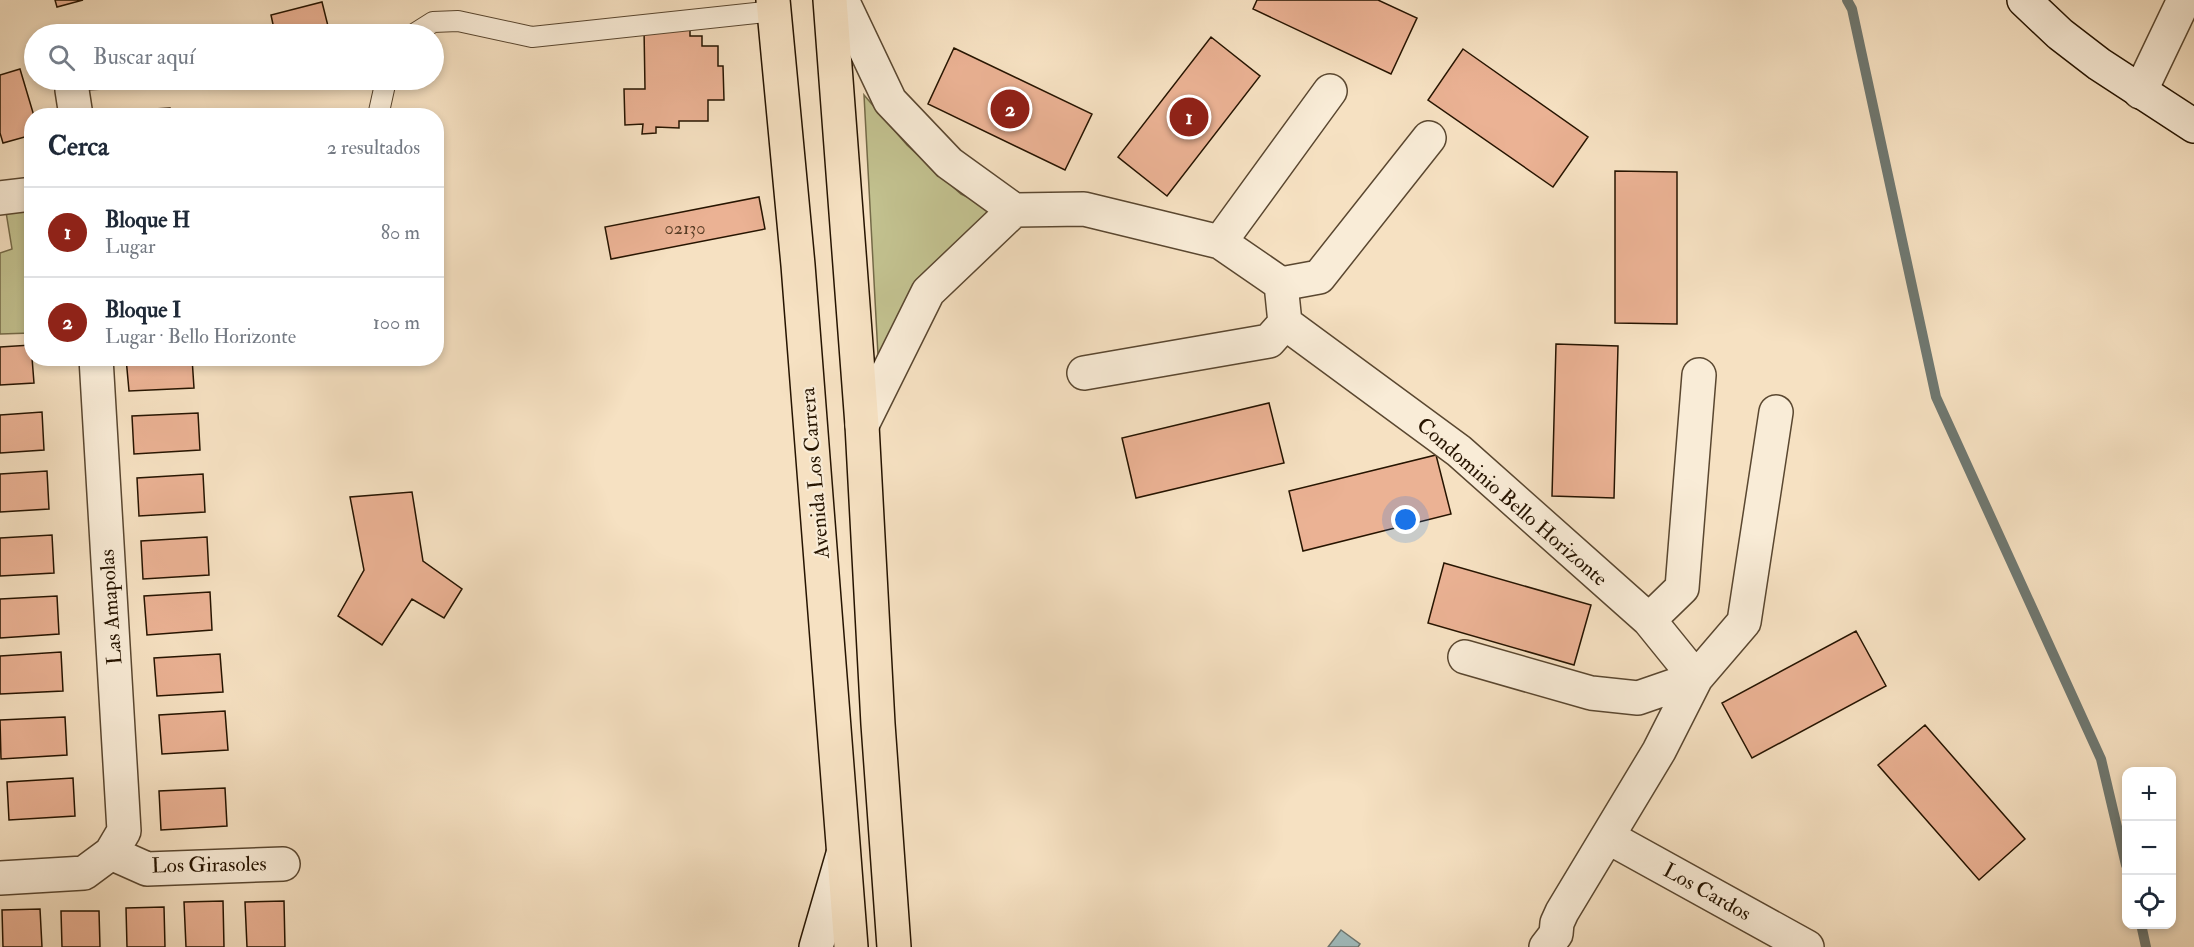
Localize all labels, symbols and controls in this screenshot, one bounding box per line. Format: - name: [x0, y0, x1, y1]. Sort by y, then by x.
- search box: [24, 24, 444, 90]
- icon: search: [45, 41, 78, 74]
- text: Buscar aquí: [93, 43, 195, 71]
- pin: 2: [990, 86, 1030, 132]
- pin: 1: [1170, 94, 1208, 140]
- text: Cerca: [48, 131, 109, 163]
- text: 2 resultados: [327, 135, 420, 160]
- text: Bloque H: [105, 206, 190, 234]
- house number: 02130: [665, 217, 705, 240]
- text: 1: [64, 220, 71, 245]
- text: 80 m: [381, 220, 420, 245]
- text: Lugar: [105, 234, 155, 259]
- text: Bloque I: [105, 296, 181, 324]
- text: 2: [62, 310, 73, 335]
- text: 100 m: [373, 310, 420, 335]
- text: Lugar · Bello Horizonte: [105, 324, 296, 349]
- street label: Avenida Los Carrera: [794, 386, 836, 561]
- street label: Condominio Bello Horizonte: [1411, 412, 1613, 592]
- your location: [1391, 505, 1420, 534]
- street label: Las Amapolas: [94, 548, 128, 666]
- map controls: [2122, 767, 2176, 929]
- button: +: [2122, 767, 2176, 821]
- button: −: [2122, 821, 2176, 875]
- street label: Los Girasoles: [151, 850, 267, 880]
- street label: Los Cardos: [1658, 857, 1756, 927]
- button: locate: [2122, 875, 2176, 929]

